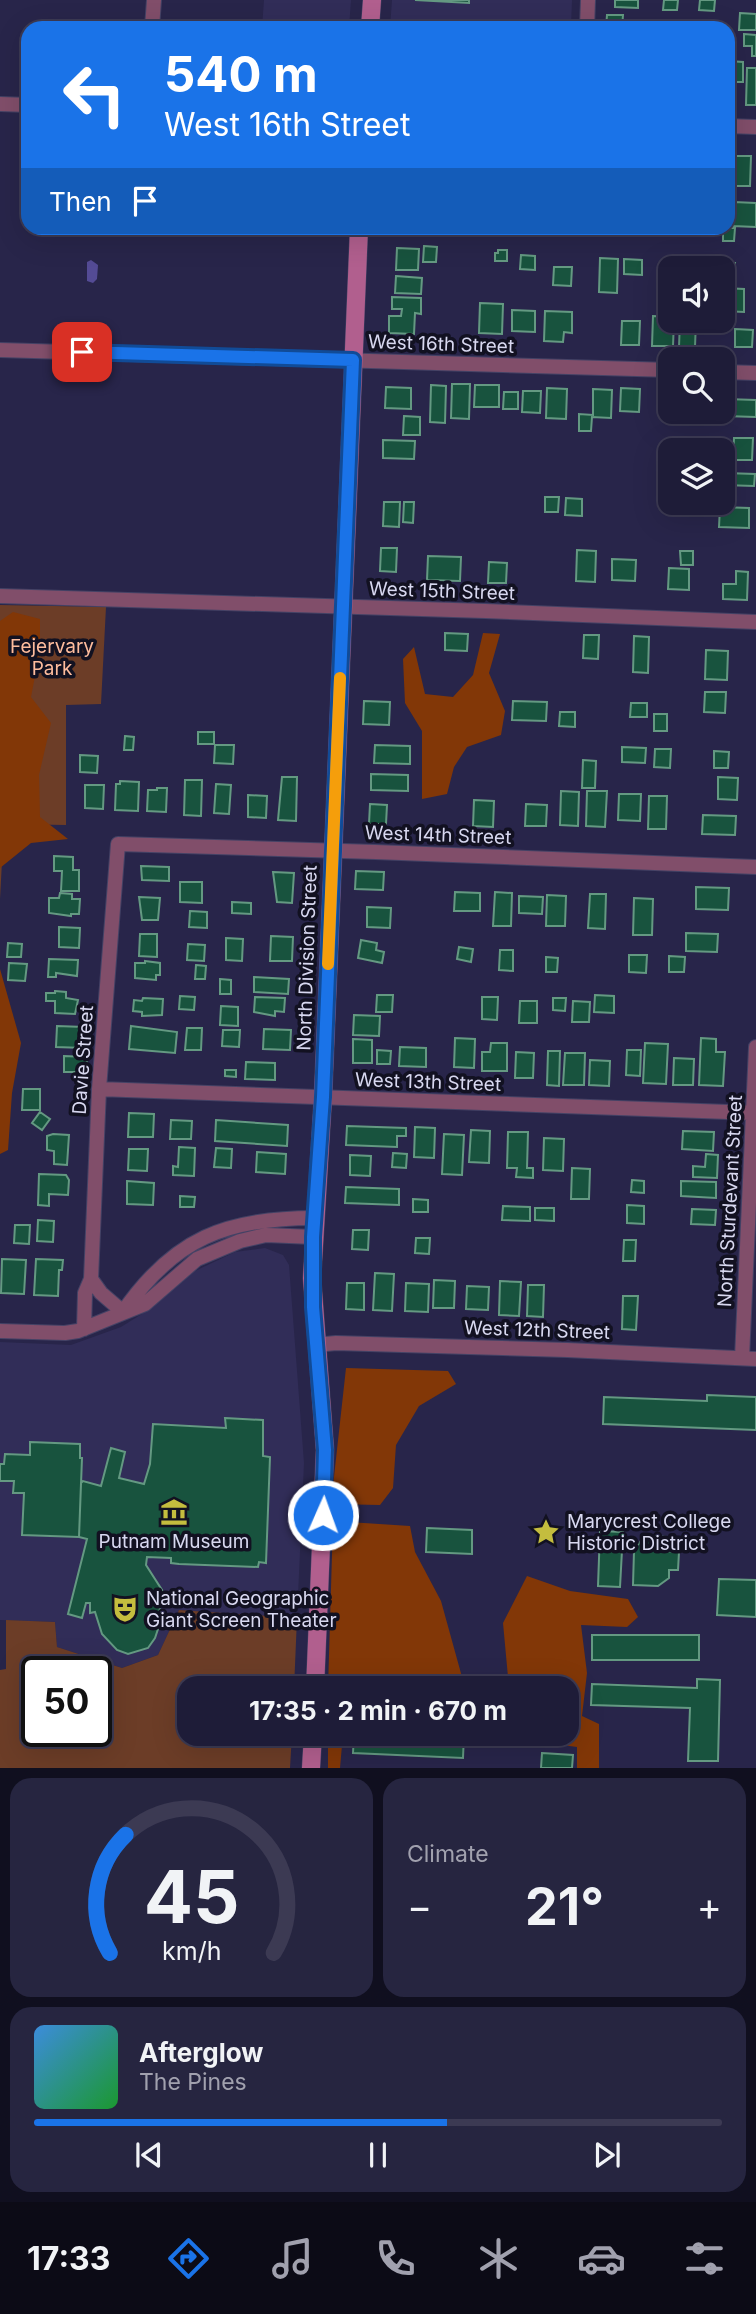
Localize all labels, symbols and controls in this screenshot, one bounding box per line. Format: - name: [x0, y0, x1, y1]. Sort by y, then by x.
- text: 540 m: [164, 45, 318, 104]
- icon: left: [49, 49, 140, 140]
- text: West 16th Street: [164, 105, 410, 144]
- icon: arrive: [126, 182, 164, 220]
- text: Then: [49, 186, 112, 217]
- map controls: [658, 256, 735, 515]
- button: sound: [658, 256, 735, 333]
- pin: [52, 322, 112, 382]
- street label: West 16th Street: [367, 330, 515, 358]
- icon: arrive: [63, 333, 101, 371]
- button: search: [658, 347, 735, 424]
- button: layers: [658, 438, 735, 515]
- street label: West 15th Street: [369, 577, 515, 605]
- park label: Fejervary Park: [10, 635, 94, 680]
- street label: West 14th Street: [364, 821, 512, 849]
- street label: North Division Street: [292, 865, 322, 1051]
- street label: Davie Street: [68, 1005, 98, 1115]
- street label: West 13th Street: [354, 1068, 502, 1096]
- street label: North Sturdevant Street: [713, 1094, 747, 1308]
- street label: West 12th Street: [464, 1316, 610, 1344]
- position arrow: [286, 1478, 360, 1552]
- museum icon: Putnam Museum: [159, 1497, 189, 1527]
- place label: Marycrest College Historic District: [567, 1510, 731, 1555]
- place icon: Marycrest College Historic District: [531, 1517, 561, 1547]
- place label: Putnam Museum: [99, 1530, 249, 1553]
- place label: National Geographic Giant Screen Theater: [146, 1587, 337, 1632]
- theatre icon: National Geographic Giant Screen Theater: [110, 1594, 140, 1624]
- speed limit sign: 50: [21, 1656, 112, 1747]
- text: 17:35 · 2 min · 670 m: [249, 1695, 507, 1726]
- text: Climate: [407, 1840, 489, 1868]
- text: 45: [144, 1853, 239, 1942]
- text: 21°: [525, 1875, 604, 1938]
- text: −: [407, 1883, 432, 1929]
- text: +: [697, 1883, 722, 1929]
- text: km/h: [162, 1936, 221, 1966]
- text: Afterglow: [139, 2037, 263, 2068]
- text: The Pines: [139, 2068, 247, 2096]
- icon: previous: [130, 2136, 168, 2174]
- icon: pause: [359, 2136, 397, 2174]
- icon: next: [588, 2136, 626, 2174]
- icon: directions: [164, 2234, 213, 2283]
- icon: music: [268, 2234, 317, 2283]
- icon: phone: [371, 2234, 420, 2283]
- icon: climate: [474, 2234, 523, 2283]
- icon: car: [577, 2234, 626, 2283]
- icon: filters: [680, 2234, 729, 2283]
- text: 17:33: [27, 2239, 110, 2278]

